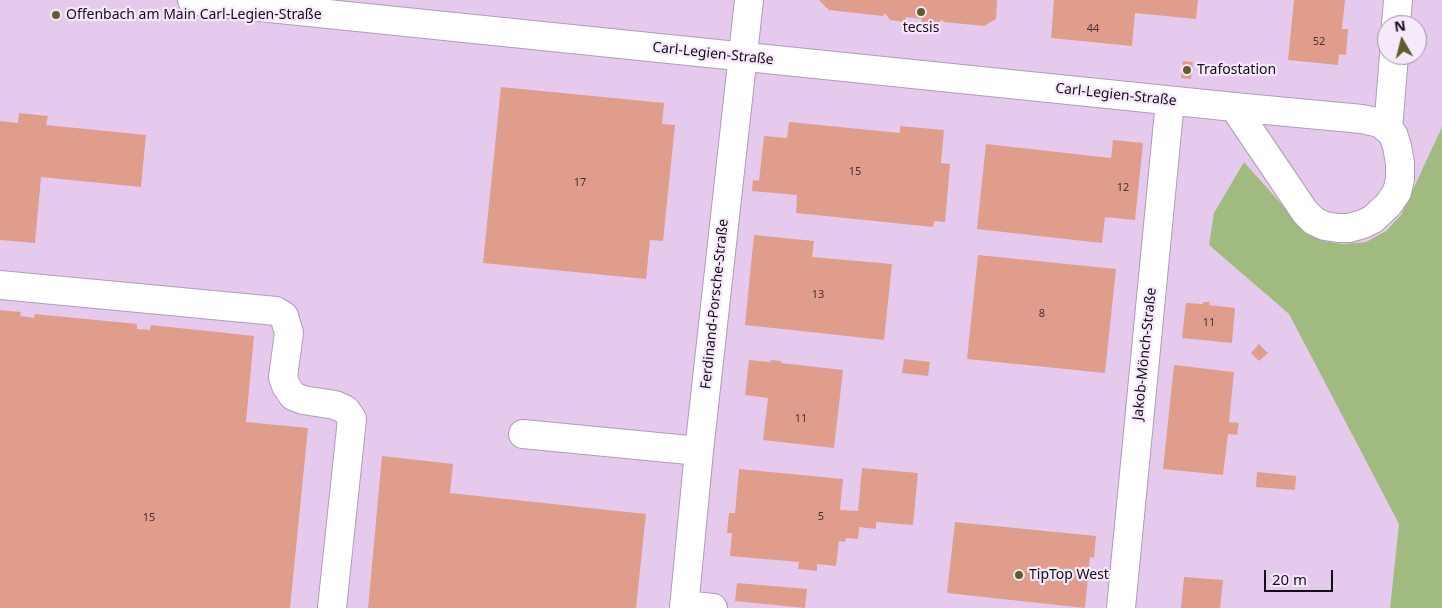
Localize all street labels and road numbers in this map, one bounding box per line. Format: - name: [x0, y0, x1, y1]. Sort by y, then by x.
- street label: Carl-Legien-Straße: [651, 39, 775, 69]
- street label: Carl-Legien-Straße: [1054, 80, 1178, 110]
- street label: Ferdinand-Porsche-Straße: [698, 218, 732, 390]
- street label: Jakob-Mönch-Straße: [1130, 287, 1160, 421]

